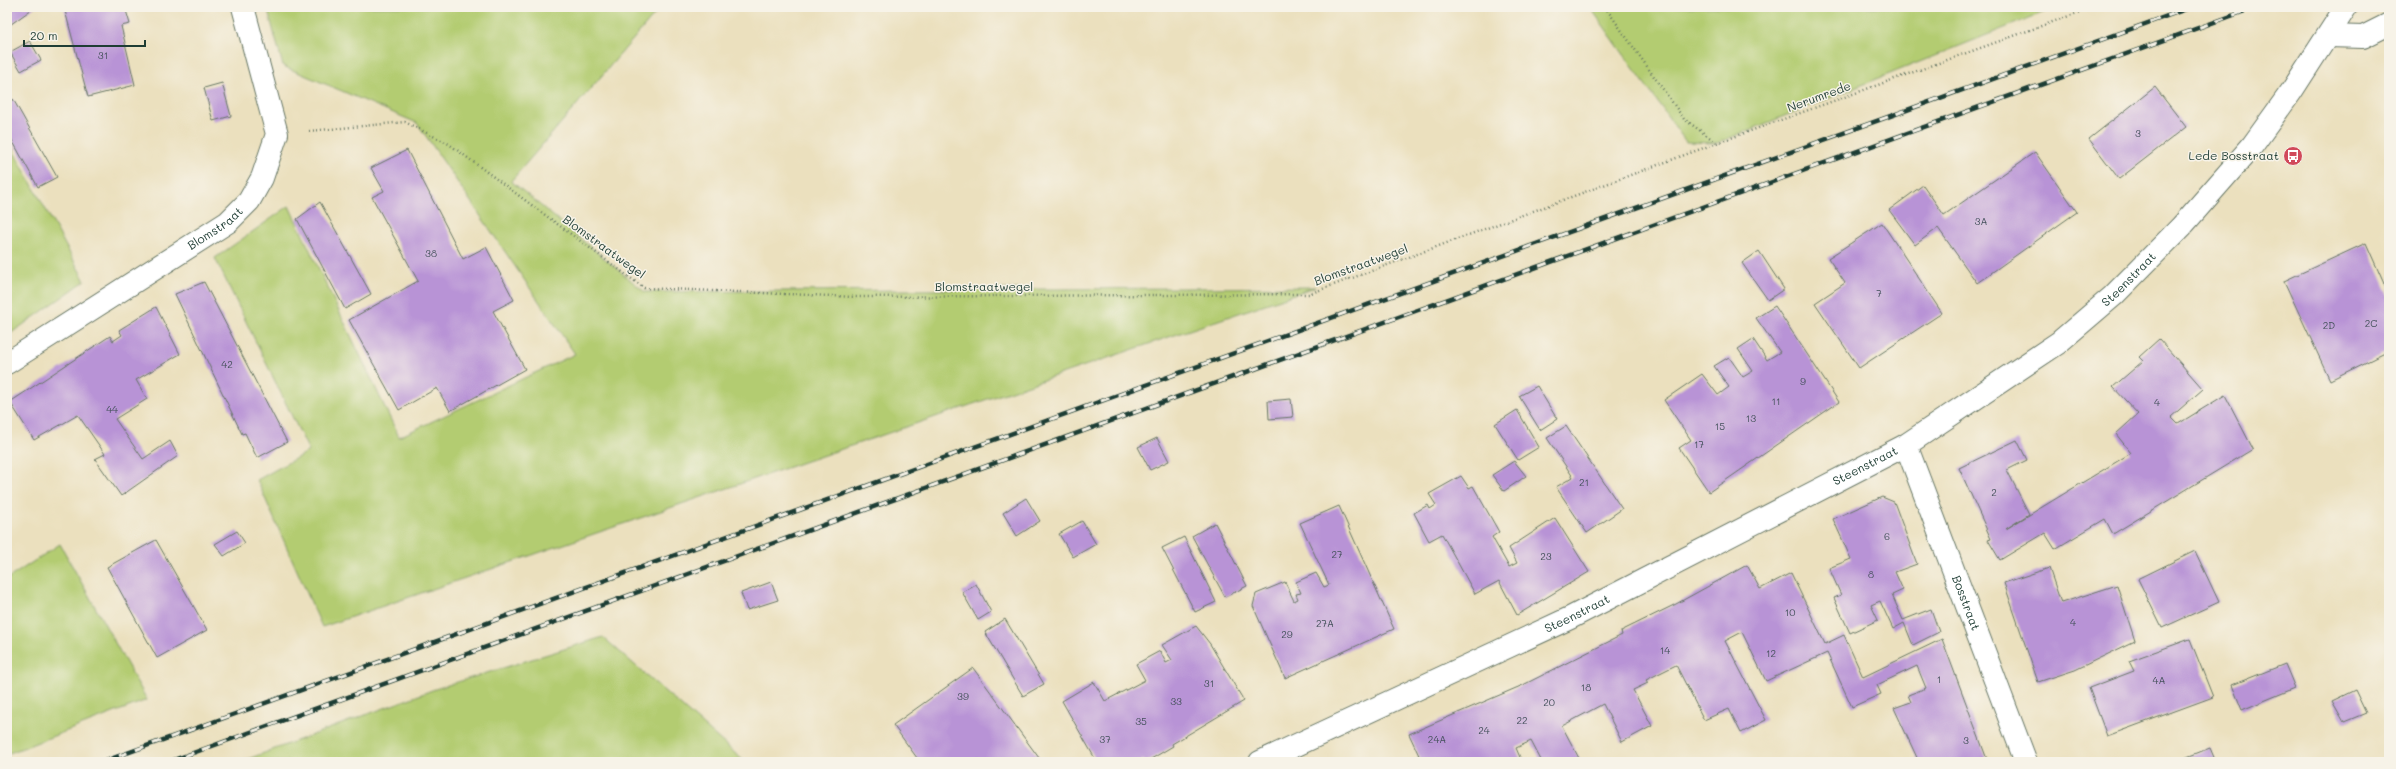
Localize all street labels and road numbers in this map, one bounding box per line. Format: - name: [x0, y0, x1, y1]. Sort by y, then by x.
- street label: Nerumrede: [1784, 77, 1853, 115]
- street label: Blomstraat: [184, 203, 246, 253]
- street label: Blomstraatwegel: [560, 211, 649, 282]
- street label: Blomstraatwegel: [1312, 240, 1410, 288]
- street label: Steenstraat: [2098, 248, 2159, 310]
- street label: Blomstraatwegel: [935, 278, 1033, 294]
- street label: Steenstraat: [1830, 442, 1900, 488]
- street label: Bosstraat: [1949, 573, 1984, 633]
- street label: Steenstraat: [1541, 590, 1612, 636]

